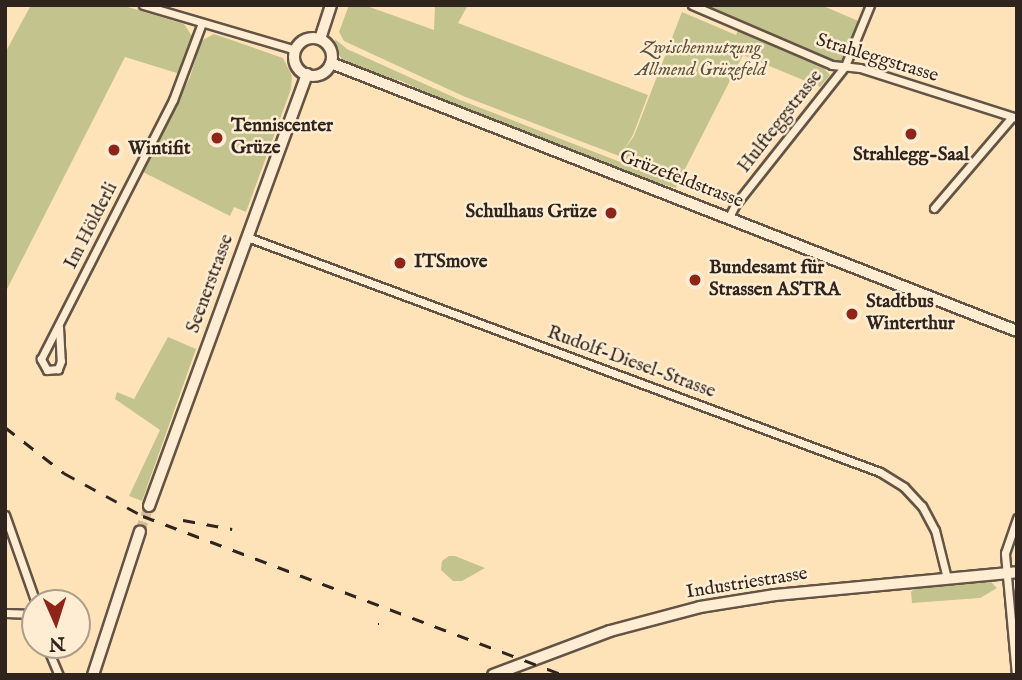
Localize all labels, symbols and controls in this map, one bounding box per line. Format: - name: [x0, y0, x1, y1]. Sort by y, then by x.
- street label: Strahleggstrasse: [813, 30, 941, 88]
- park label: Zwischennutzung Allmend Grüzefeld: [636, 38, 766, 82]
- street label: Hulfteggstrasse: [734, 66, 828, 178]
- place label: Tenniscenter Grüze: [231, 116, 333, 160]
- marker: Strahlegg-Saal: [903, 126, 919, 142]
- marker: Tenniscenter Grüze: [209, 130, 225, 146]
- place label: Wintifit: [128, 139, 190, 161]
- marker: Wintifit: [106, 142, 122, 158]
- place label: Strahlegg-Saal: [853, 145, 969, 167]
- street label: Grüzefeldstrasse: [616, 146, 746, 214]
- street label: Im Hölderli: [60, 179, 124, 273]
- place label: Schulhaus Grüze: [466, 202, 597, 224]
- marker: Schulhaus Grüze: [603, 205, 619, 221]
- street label: Seenerstrasse: [183, 231, 239, 337]
- place label: ITSmove: [414, 252, 487, 274]
- marker: ITSmove: [392, 255, 408, 271]
- place label: Bundesamt für Strassen ASTRA: [709, 258, 840, 302]
- marker: Bundesamt für Strassen ASTRA: [687, 272, 703, 288]
- place label: Stadtbus Winterthur: [866, 292, 955, 336]
- marker: Stadtbus Winterthur: [844, 306, 860, 322]
- street label: Rudolf-Diesel-Strasse: [544, 322, 718, 404]
- street label: Industriestrasse: [685, 563, 809, 605]
- north arrow: [21, 589, 91, 659]
- text: N: [48, 631, 66, 655]

